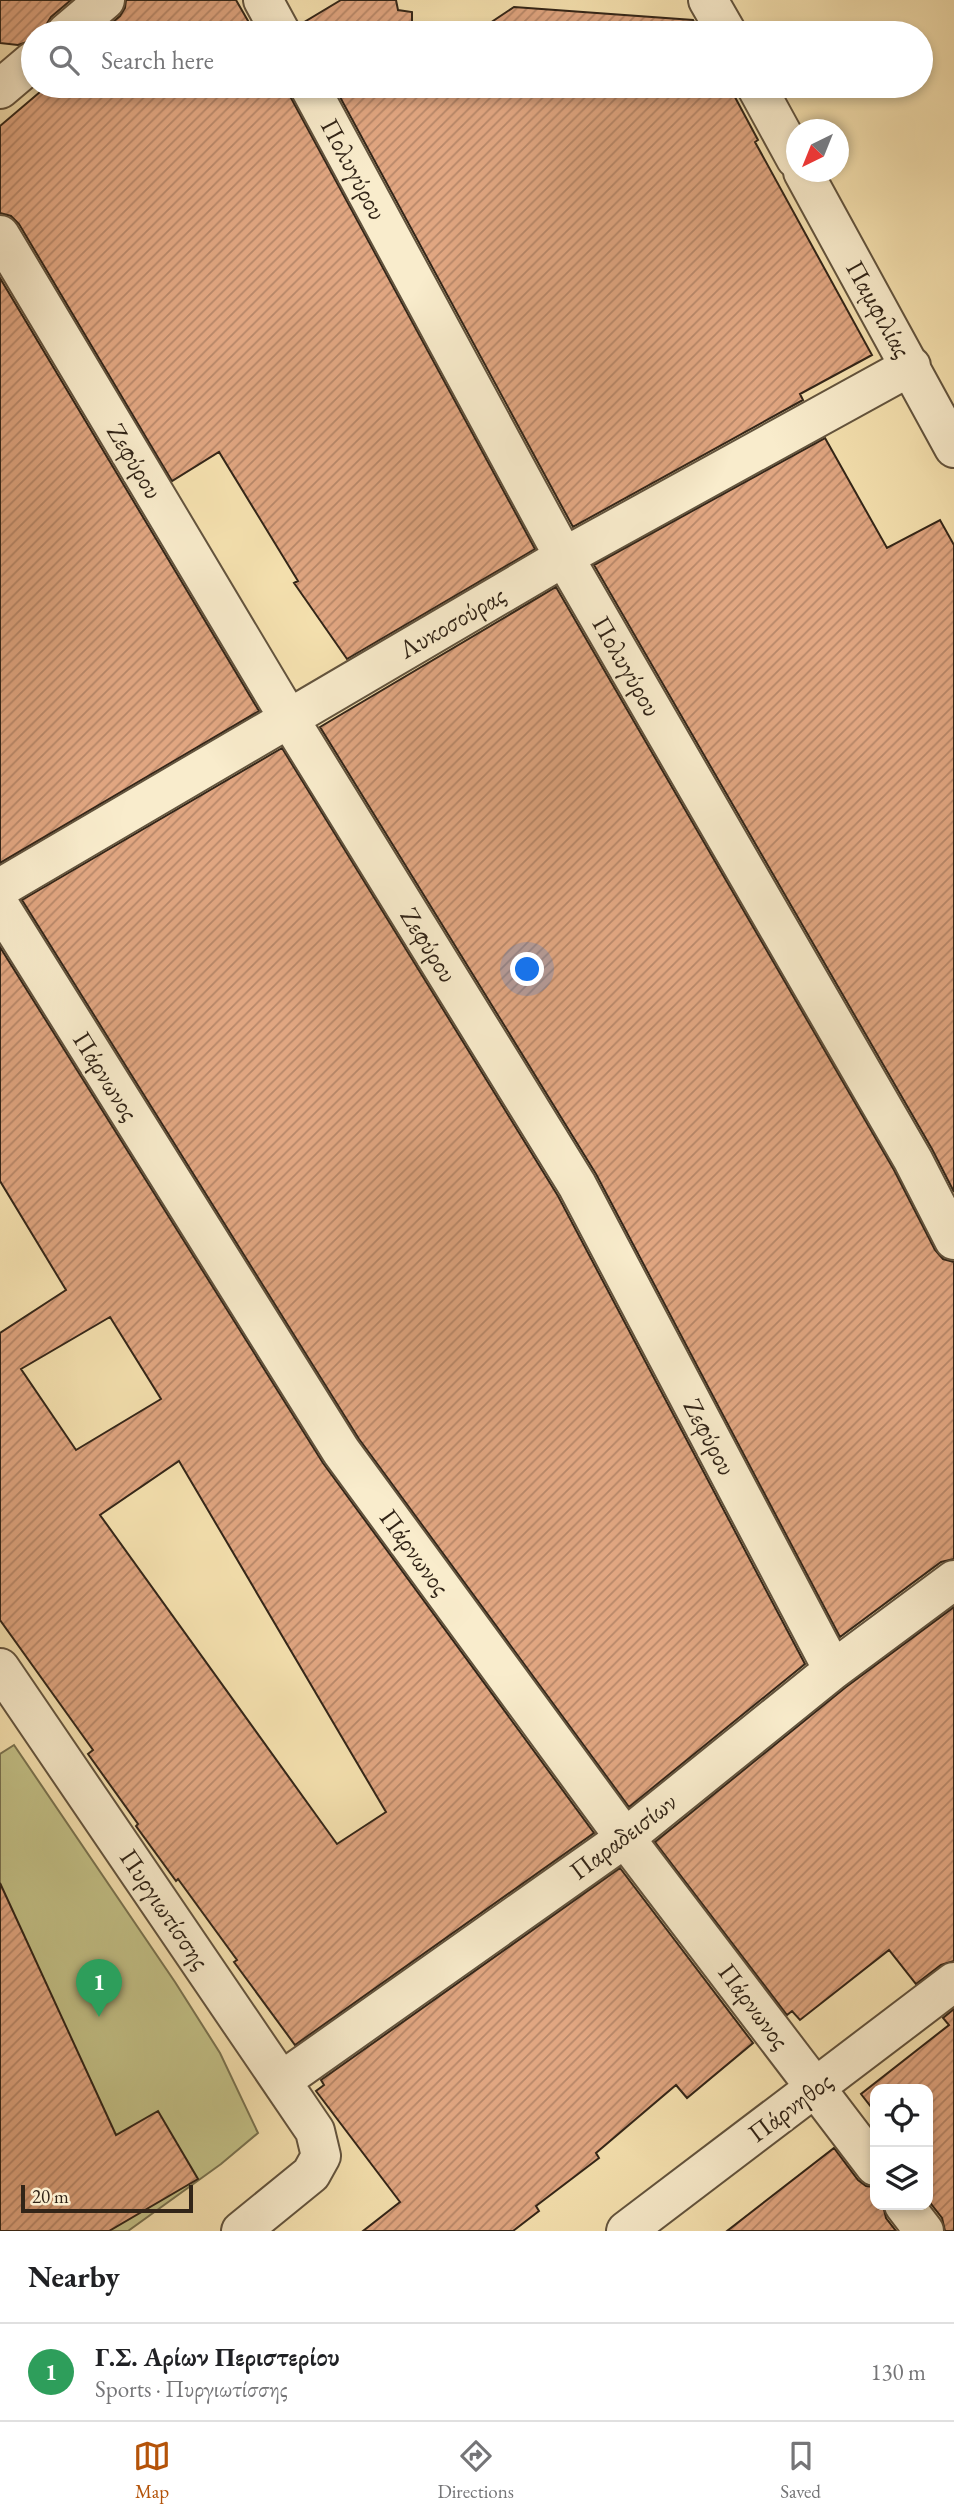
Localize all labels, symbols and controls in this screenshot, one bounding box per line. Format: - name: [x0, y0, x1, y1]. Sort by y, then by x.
- search box: [21, 21, 933, 98]
- icon: search: [45, 41, 83, 79]
- text: Search here: [101, 43, 214, 77]
- street label: Πολυγύρου: [313, 112, 395, 226]
- north arrow: [786, 119, 849, 182]
- street label: Παμφιλίας: [838, 254, 920, 364]
- street label: Ζεφύρου: [99, 417, 171, 505]
- street label: Λυκοσούρας: [392, 578, 512, 667]
- street label: Πολυγύρου: [585, 610, 669, 722]
- street label: Ζεφύρου: [393, 901, 465, 989]
- your location: [510, 952, 544, 986]
- street label: Πάρνωνος: [65, 1025, 147, 1127]
- street label: Ζεφύρου: [676, 1393, 744, 1481]
- street label: Πάρνωνος: [372, 1502, 458, 1602]
- street label: Παραδεισίων: [563, 1785, 683, 1887]
- street label: Πυργιωτίσσης: [112, 1842, 218, 1976]
- street label: Πάρνωνος: [711, 1956, 798, 2056]
- pin: 1: [76, 1959, 122, 2017]
- street label: Πάρνηθος: [741, 2064, 839, 2150]
- map controls: [870, 2084, 933, 2210]
- button: locate: [870, 2084, 933, 2147]
- button: layers: [870, 2147, 933, 2210]
- scale bar: [21, 2182, 192, 2214]
- text: 20 m: [32, 2184, 69, 2209]
- text: Nearby: [28, 2257, 120, 2296]
- text: Γ.Σ. Αρίων Περιστερίου: [95, 2340, 339, 2374]
- text: 1: [45, 2357, 57, 2387]
- text: 130 m: [870, 2357, 926, 2387]
- text: Sports · Πυργιωτίσσης: [95, 2374, 288, 2404]
- tab: Map: [133, 2437, 171, 2504]
- tab: Directions: [437, 2437, 514, 2504]
- tab: Saved: [780, 2437, 821, 2504]

